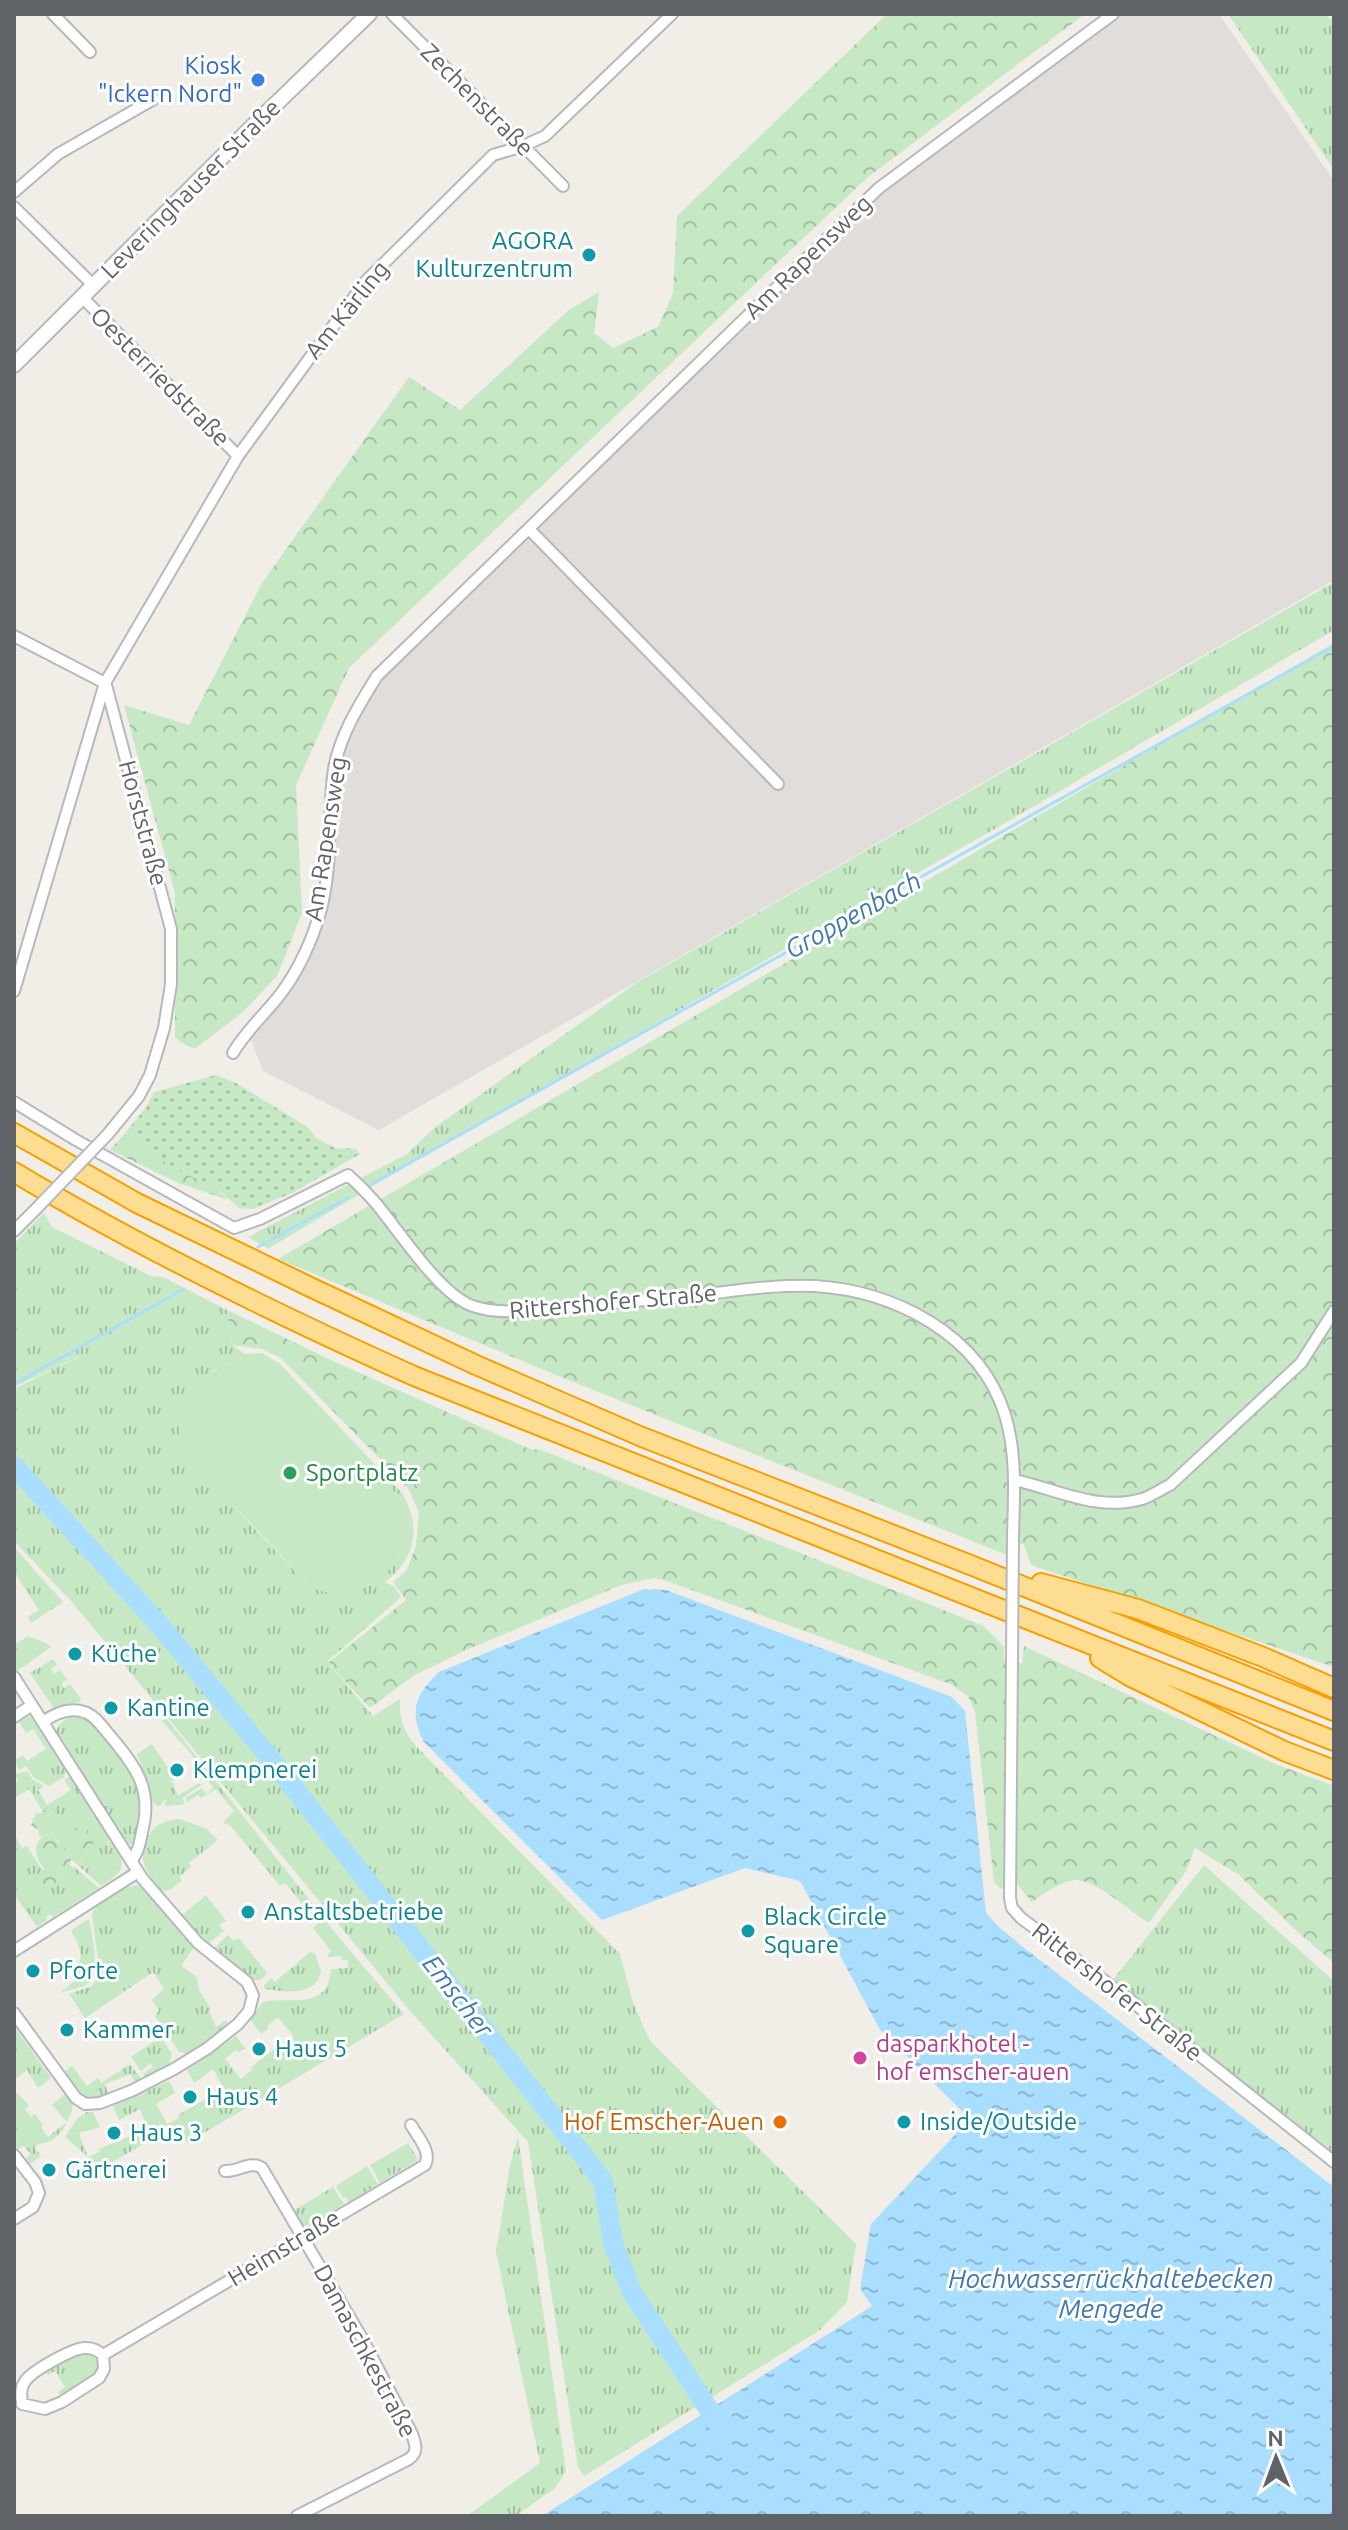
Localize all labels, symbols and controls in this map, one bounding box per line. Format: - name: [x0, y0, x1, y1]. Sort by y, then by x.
- street label: Zechenstraße: [416, 38, 539, 161]
- place label: Kiosk "Ickern Nord": [98, 52, 242, 107]
- marker: Kiosk "Ickern Nord": [249, 71, 267, 89]
- street label: Leveringhauser Straße: [96, 94, 286, 284]
- street label: Am Rapensweg: [739, 189, 877, 324]
- place label: AGORA Kulturzentrum: [416, 227, 573, 282]
- marker: AGORA Kulturzentrum: [580, 246, 598, 264]
- street label: Am Kärling: [299, 256, 394, 364]
- street label: Oesterriedstraße: [85, 302, 235, 452]
- street label: Am Rapensweg: [299, 755, 352, 923]
- street label: Horststraße: [114, 757, 173, 889]
- water label: Groppenbach: [780, 865, 926, 964]
- street label: Rittershofer Straße: [508, 1279, 718, 1324]
- place label: Sportplatz: [306, 1459, 418, 1486]
- marker: Sportplatz: [281, 1464, 299, 1482]
- place label: Küche: [91, 1640, 157, 1667]
- marker: Küche: [66, 1645, 84, 1663]
- place label: Kantine: [127, 1694, 210, 1721]
- marker: Kantine: [102, 1699, 120, 1717]
- place label: Klempnerei: [193, 1756, 317, 1783]
- marker: Klempnerei: [168, 1761, 186, 1779]
- place label: Anstaltsbetriebe: [264, 1898, 444, 1925]
- marker: Anstaltsbetriebe: [239, 1903, 257, 1921]
- place label: Black Circle Square: [764, 1903, 887, 1958]
- street label: Rittershofer Straße: [1027, 1917, 1208, 2066]
- marker: Black Circle Square: [739, 1922, 757, 1940]
- water label: Emscher: [417, 1949, 500, 2043]
- place label: Pforte: [49, 1957, 118, 1984]
- marker: Pforte: [24, 1962, 42, 1980]
- place label: Kammer: [83, 2016, 174, 2043]
- marker: Kammer: [58, 2021, 76, 2039]
- place label: dasparkhotel - hof emscher-auen: [876, 2030, 1070, 2085]
- place label: Haus 5: [275, 2035, 347, 2062]
- marker: Haus 5: [250, 2040, 268, 2058]
- marker: dasparkhotel - hof emscher-auen: [851, 2049, 869, 2067]
- place label: Haus 4: [206, 2083, 278, 2110]
- marker: Haus 4: [181, 2088, 199, 2106]
- place label: Hof Emscher-Auen: [564, 2108, 764, 2135]
- place label: Inside/Outside: [920, 2108, 1077, 2135]
- marker: Hof Emscher-Auen: [771, 2113, 789, 2131]
- marker: Inside/Outside: [895, 2113, 913, 2131]
- place label: Haus 3: [130, 2119, 202, 2146]
- marker: Haus 3: [105, 2124, 123, 2142]
- place label: Gärtnerei: [65, 2156, 167, 2183]
- marker: Gärtnerei: [40, 2161, 58, 2179]
- street label: Heimstraße: [223, 2204, 344, 2291]
- street label: Damaschkestraße: [309, 2260, 422, 2442]
- water label: Hochwasserrückhaltebecken Mengede: [948, 2264, 1274, 2323]
- north arrow: [1236, 2418, 1316, 2498]
- text: N: [1267, 2425, 1284, 2450]

